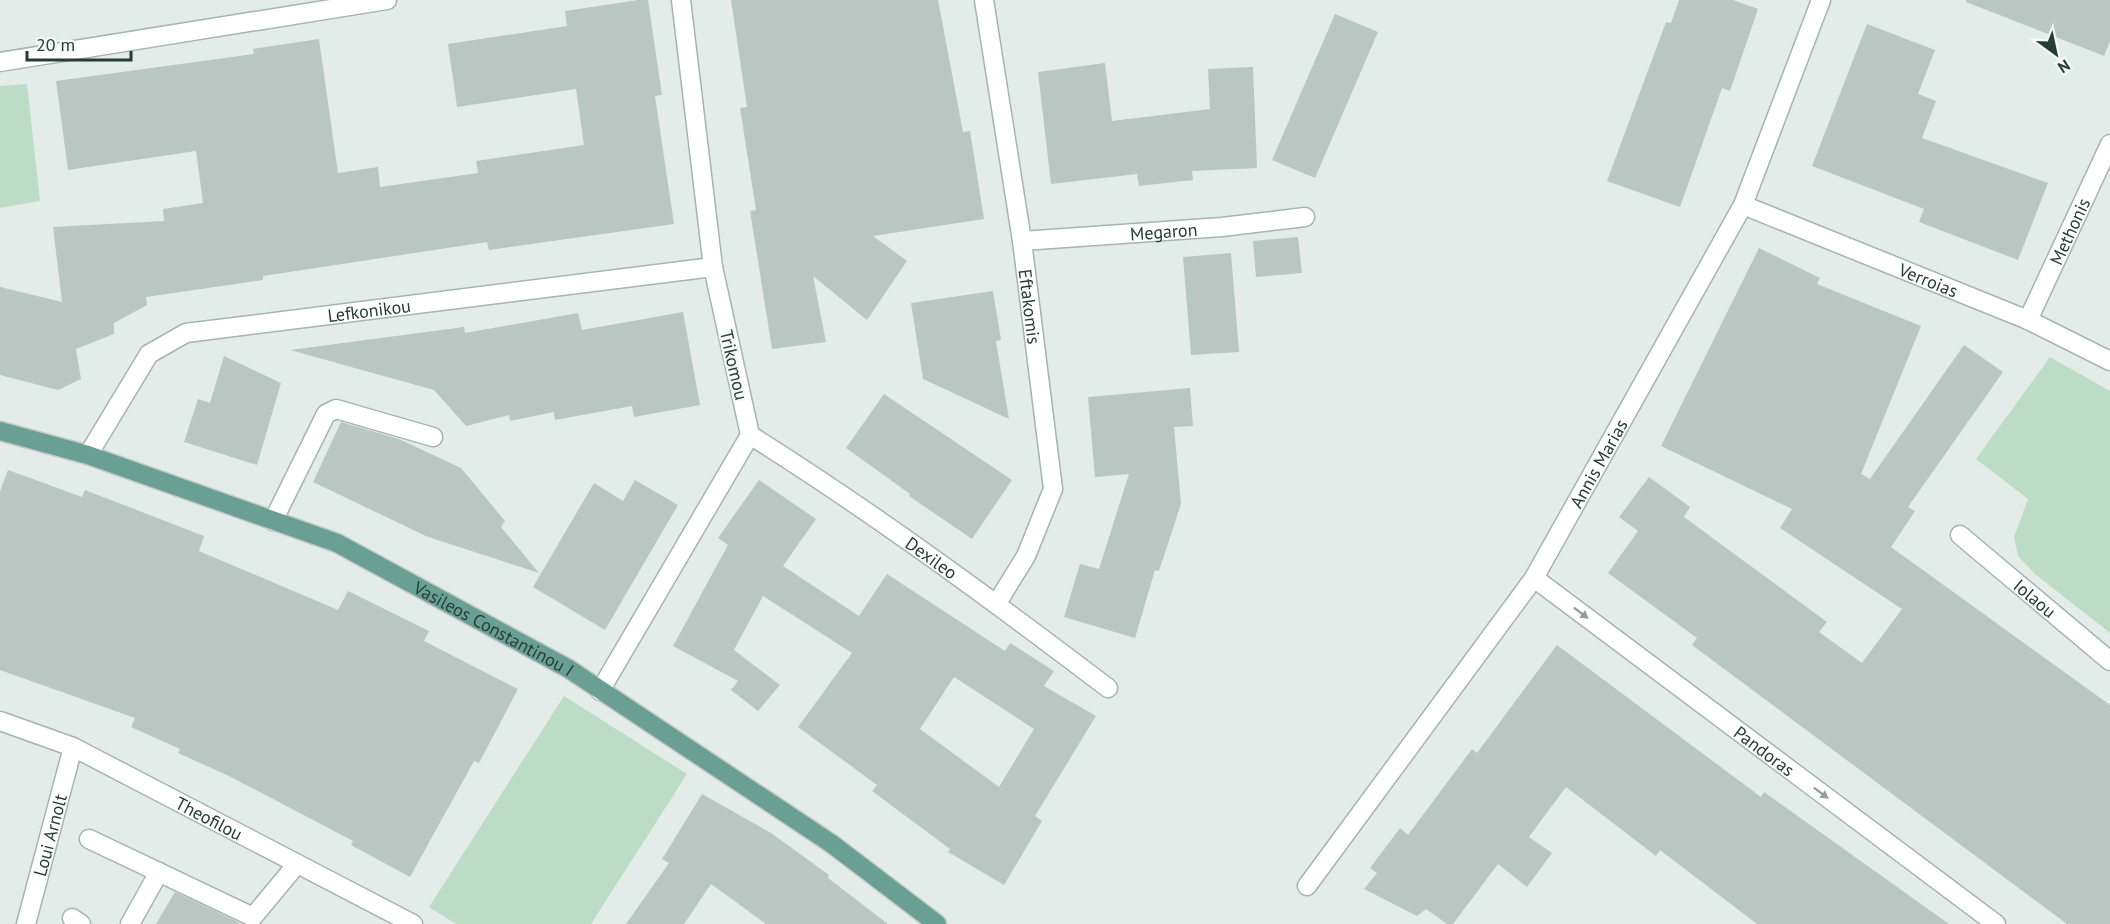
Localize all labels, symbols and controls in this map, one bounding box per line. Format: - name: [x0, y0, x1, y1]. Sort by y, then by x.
- scale bar: [27, 24, 130, 62]
- north arrow: [2026, 24, 2086, 84]
- text: 20 m: [36, 33, 75, 56]
- text: N: [2054, 55, 2074, 78]
- street label: Methonis: [2044, 194, 2095, 268]
- street label: Megaron: [1129, 217, 1198, 245]
- street label: Verroias: [1895, 257, 1961, 302]
- street label: Eftakomis: [1014, 268, 1046, 345]
- street label: Lefkonikou: [326, 293, 412, 327]
- street label: Trikomou: [715, 328, 753, 402]
- street label: Annis Marias: [1564, 415, 1632, 512]
- street label: Dexileo: [901, 531, 962, 584]
- street label: Iolaou: [2009, 574, 2061, 622]
- street label: Vasileos Constantinou I: [409, 575, 579, 681]
- one-way arrow: [1572, 607, 1588, 619]
- street label: Pandoras: [1730, 720, 1800, 781]
- one-way arrow: [1812, 787, 1828, 799]
- street label: Loui Arnolt: [28, 791, 72, 879]
- street label: Theofilou: [172, 791, 247, 845]

